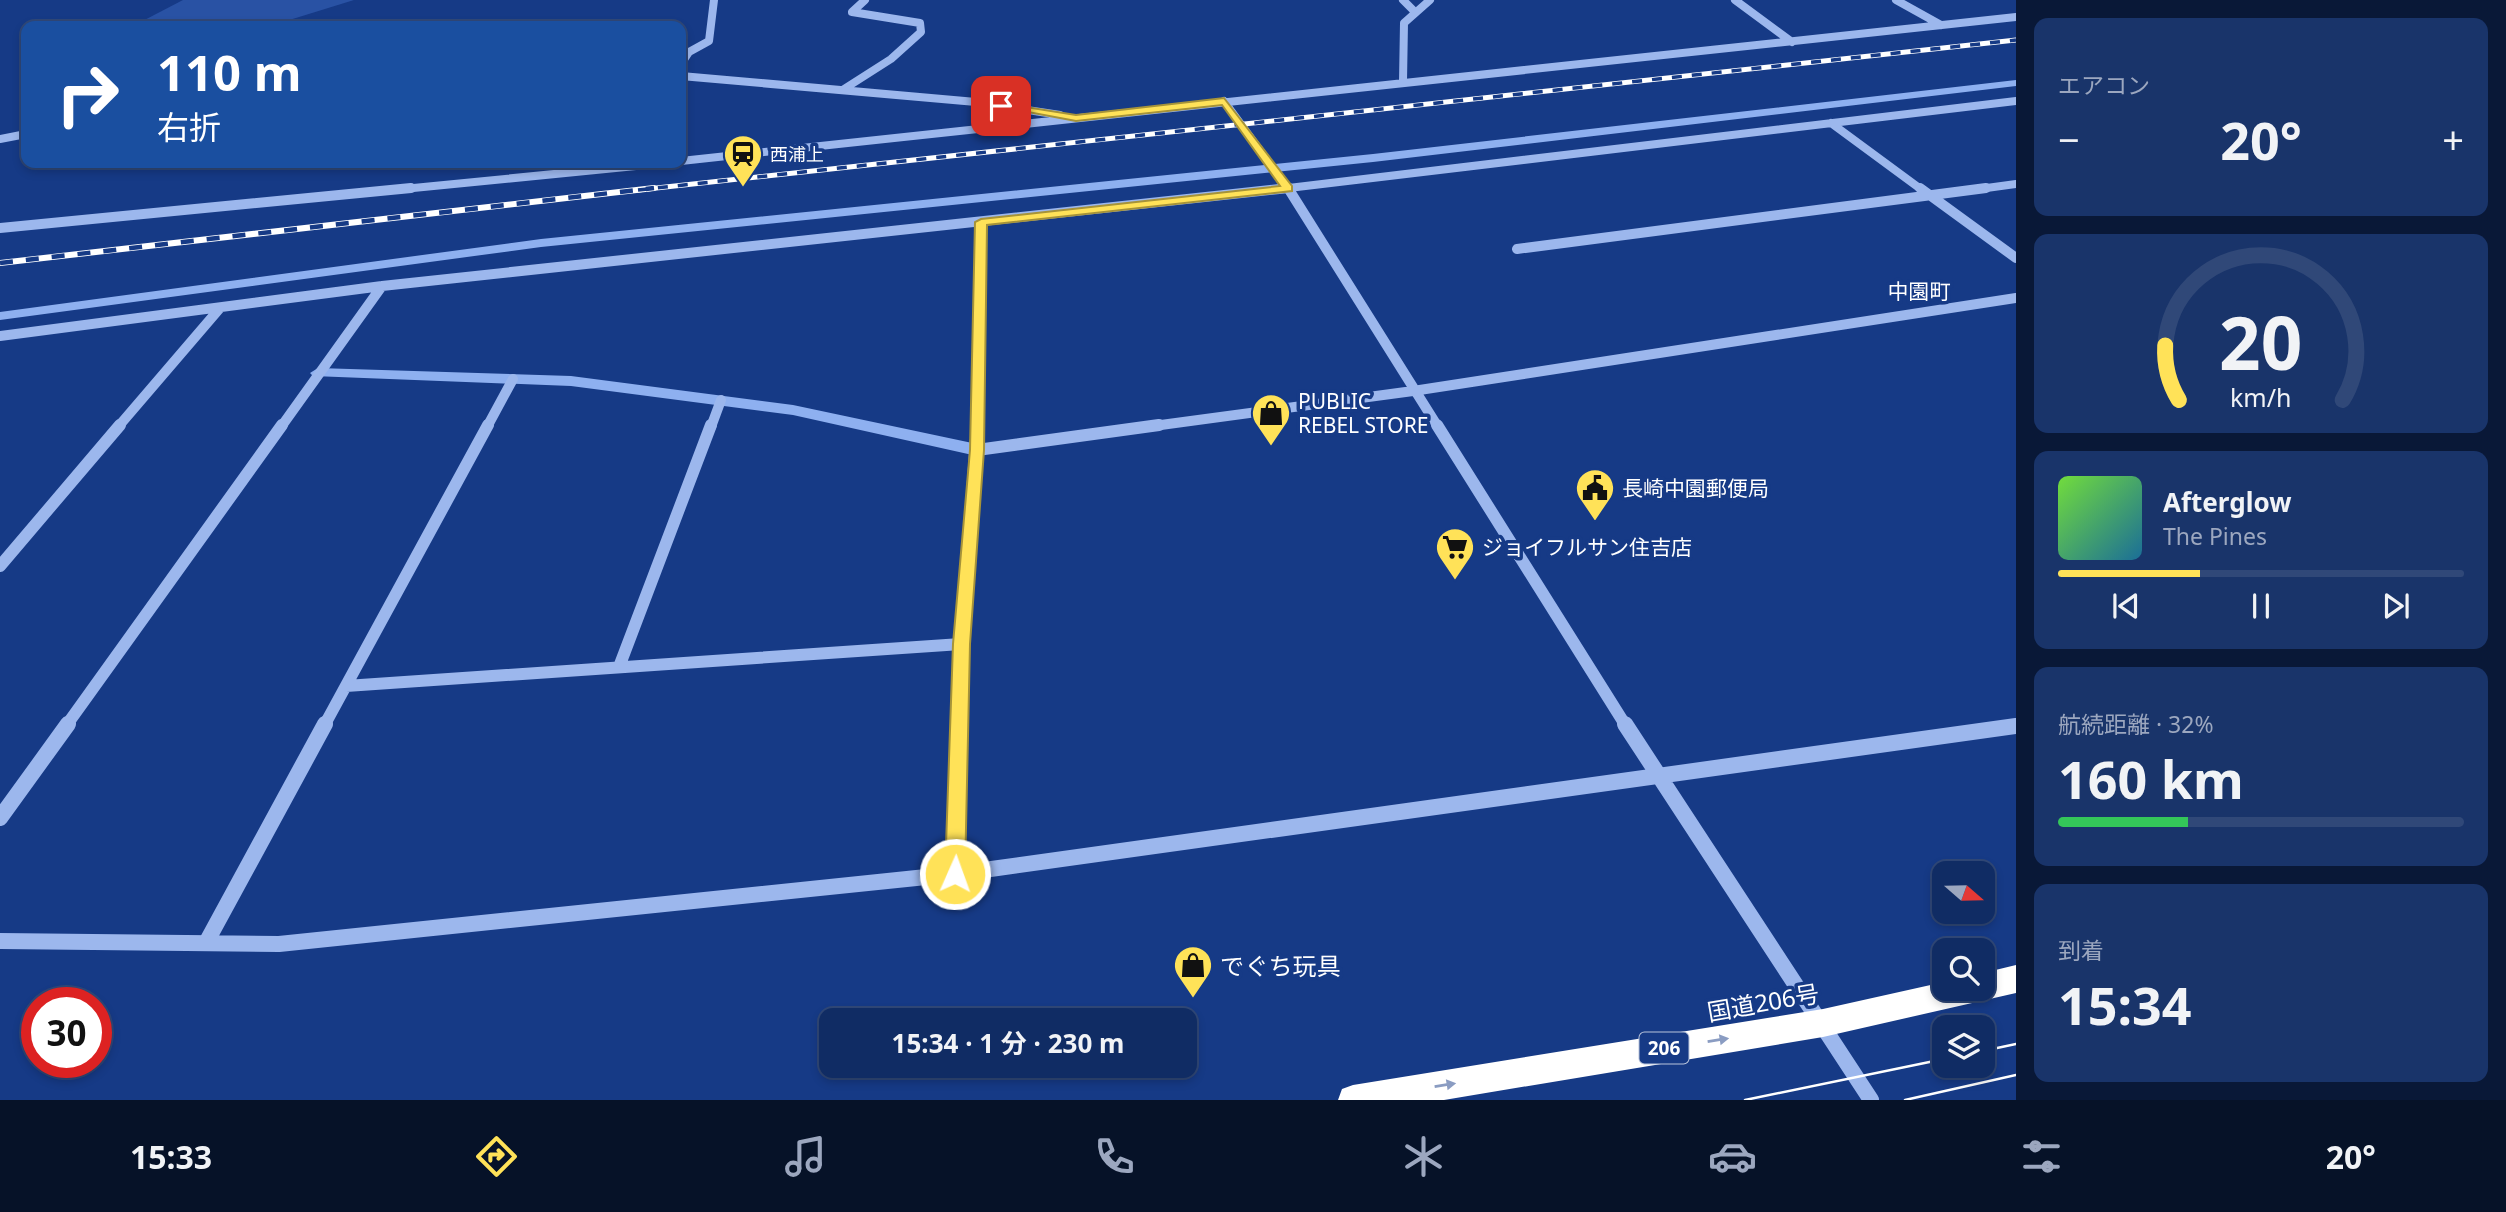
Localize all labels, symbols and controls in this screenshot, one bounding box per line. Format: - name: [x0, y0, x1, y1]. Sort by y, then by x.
- text: 110 m: [157, 39, 302, 105]
- icon: right: [42, 49, 133, 140]
- text: エアコン: [2058, 69, 2150, 101]
- pin: [971, 76, 1031, 136]
- icon: arrive: [982, 87, 1020, 125]
- text: 20°: [2220, 104, 2302, 175]
- text: 右折: [157, 105, 221, 148]
- text: −: [2058, 113, 2080, 165]
- text: +: [2442, 113, 2464, 165]
- station icon: 西浦上: [722, 133, 764, 188]
- place label: 西浦上: [770, 142, 824, 166]
- district label: 中園町: [1888, 277, 1951, 305]
- text: 20: [2219, 292, 2303, 391]
- text: km/h: [2230, 379, 2292, 413]
- place label: PUBLIC REBEL STORE: [1298, 387, 1428, 439]
- shop icon: PUBLIC REBEL STORE: [1250, 392, 1292, 447]
- public building icon: 長崎中園郵便局: [1574, 467, 1616, 522]
- place label: 長崎中園郵便局: [1622, 474, 1769, 502]
- text: Afterglow: [2163, 484, 2291, 520]
- text: The Pines: [2163, 520, 2267, 552]
- supermarket icon: ジョイフルサン住吉店: [1434, 526, 1476, 581]
- place label: ジョイフルサン住吉店: [1482, 533, 1692, 561]
- icon: previous: [2107, 587, 2145, 625]
- icon: pause: [2242, 587, 2280, 625]
- icon: next: [2377, 587, 2415, 625]
- text: 航続距離 · 32%: [2058, 708, 2214, 740]
- text: 160 km: [2058, 743, 2244, 814]
- position arrow: [918, 837, 992, 911]
- north arrow: [1932, 861, 1995, 924]
- map controls: [1932, 861, 1995, 1078]
- text: 到着: [2058, 934, 2104, 966]
- button: search: [1932, 938, 1995, 1001]
- shop icon: でぐち玩具: [1172, 944, 1214, 999]
- place label: でぐち玩具: [1220, 949, 1340, 982]
- text: 15:34: [2058, 969, 2192, 1040]
- street label: 国道206号: [1704, 976, 1822, 1028]
- speed limit sign: 30: [21, 987, 112, 1078]
- button: layers: [1932, 1015, 1995, 1078]
- text: 15:34 · 1 分 · 230 m: [892, 1025, 1124, 1061]
- road number: 206: [1640, 1032, 1688, 1064]
- one-way arrow: [1707, 1034, 1729, 1045]
- one-way arrow: [1434, 1079, 1456, 1090]
- icon: directions: [472, 1132, 521, 1181]
- icon: music: [781, 1132, 830, 1181]
- icon: phone: [1090, 1132, 1139, 1181]
- icon: climate: [1399, 1132, 1448, 1181]
- icon: car: [1708, 1132, 1757, 1181]
- icon: filters: [2017, 1132, 2066, 1181]
- text: 15:33: [130, 1135, 212, 1178]
- text: 20°: [2326, 1135, 2376, 1178]

